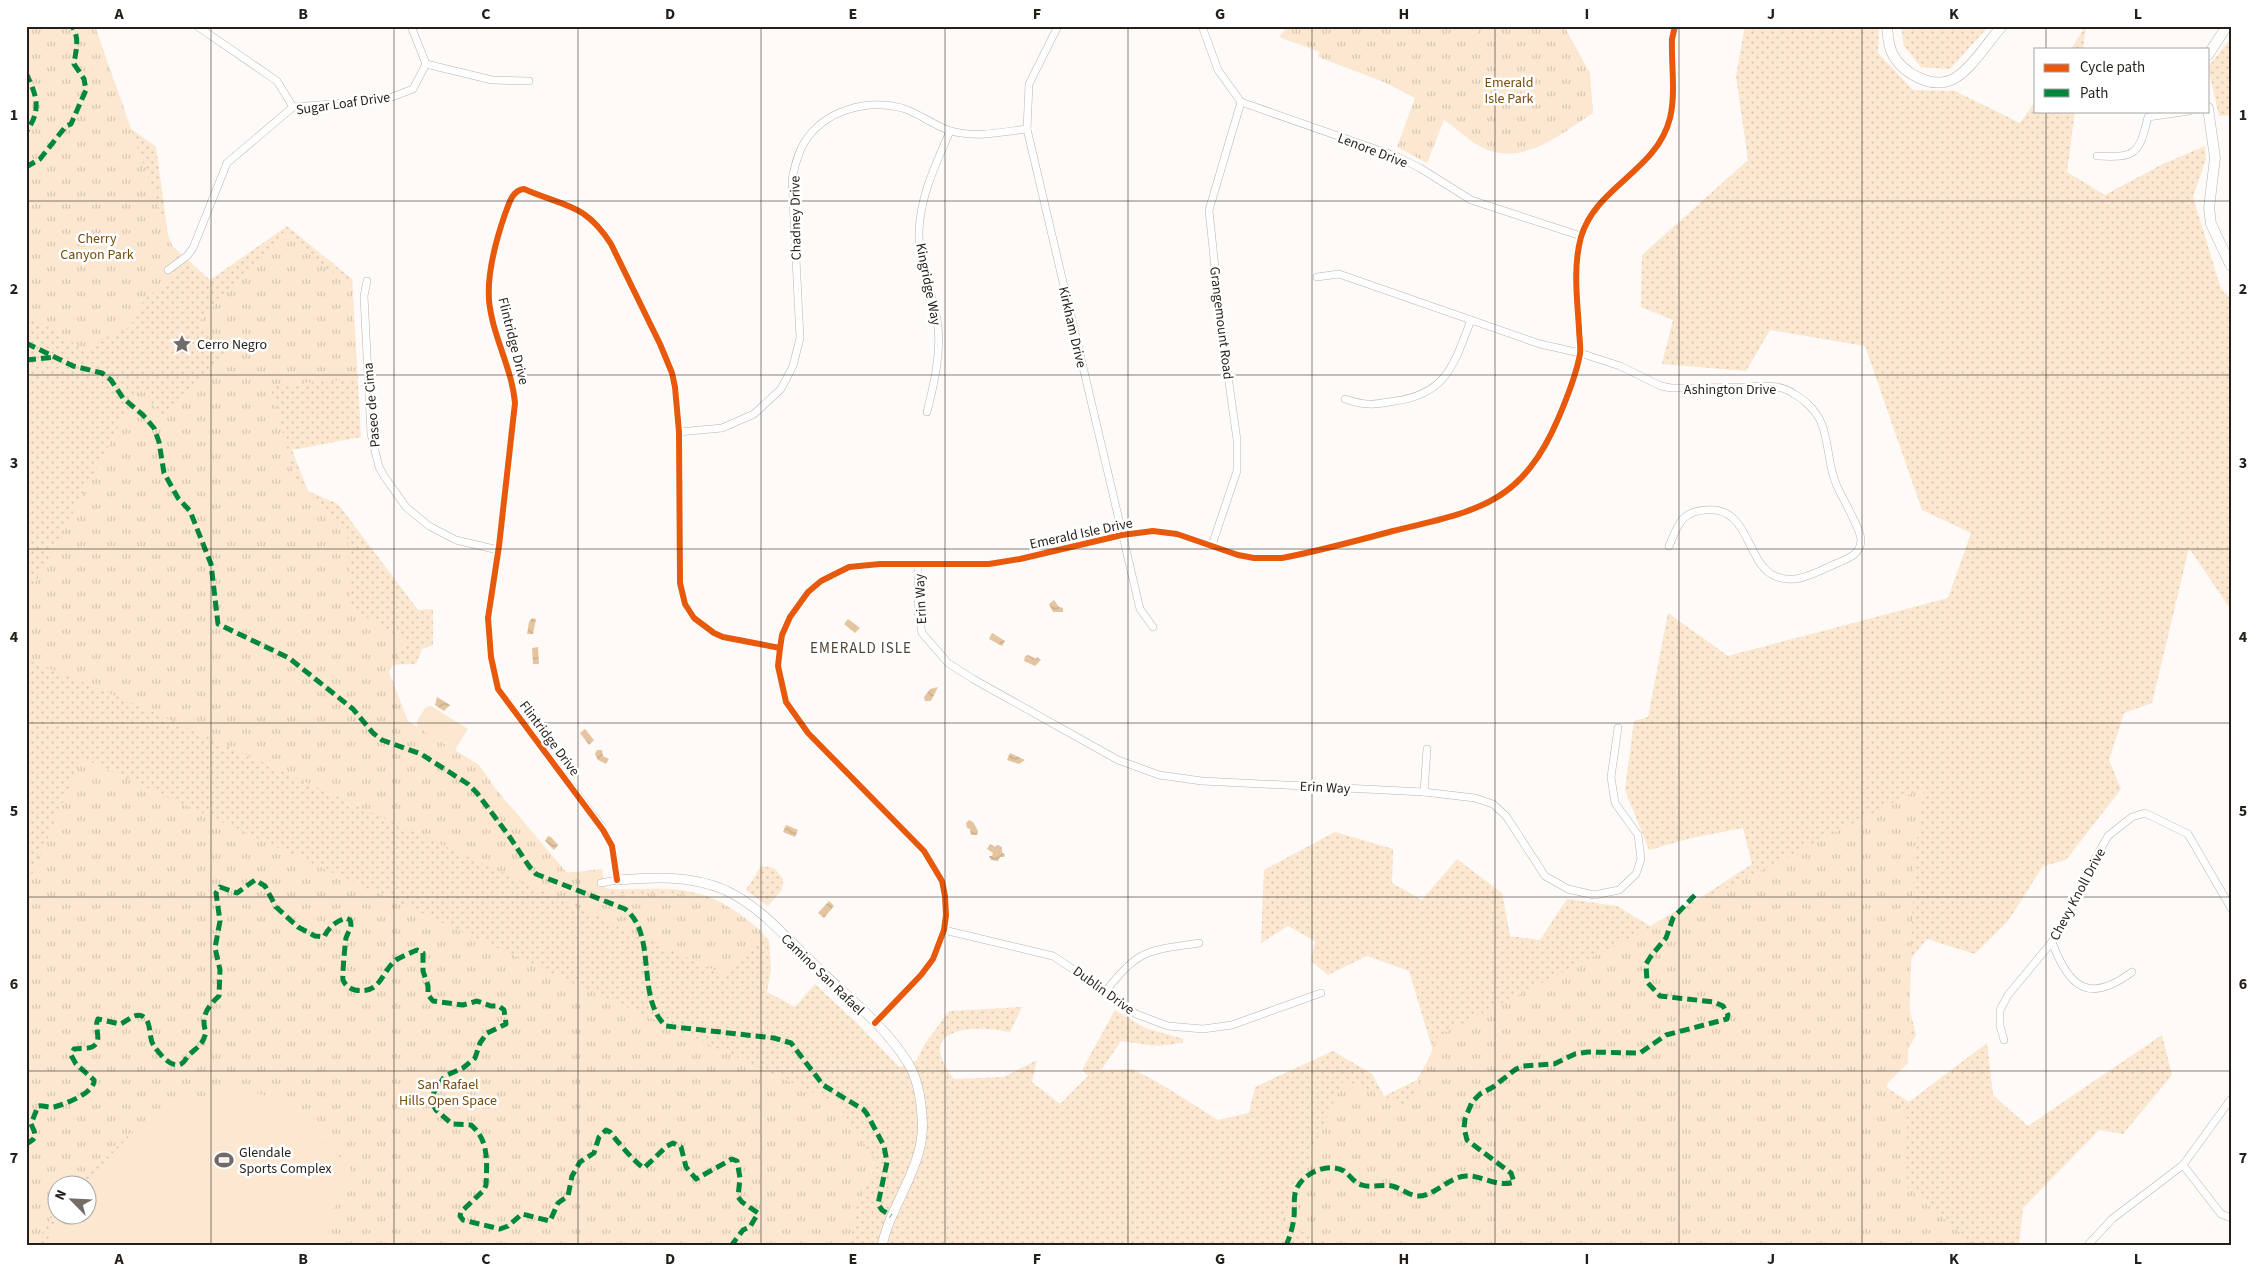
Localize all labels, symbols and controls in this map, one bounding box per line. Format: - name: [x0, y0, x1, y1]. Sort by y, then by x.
- text: A: [113, 3, 124, 25]
- text: B: [298, 3, 308, 25]
- text: C: [481, 3, 491, 25]
- text: D: [665, 3, 675, 25]
- text: E: [849, 3, 857, 25]
- text: F: [1033, 3, 1041, 25]
- text: G: [1215, 3, 1225, 25]
- text: H: [1399, 3, 1409, 25]
- text: I: [1585, 3, 1589, 25]
- text: J: [1767, 3, 1775, 25]
- text: K: [1949, 3, 1959, 25]
- text: L: [2134, 3, 2142, 25]
- legend: [2034, 48, 2210, 112]
- text: Cycle path: [2080, 57, 2145, 78]
- park label: Emerald Isle Park: [1484, 73, 1534, 109]
- text: Path: [2080, 83, 2108, 104]
- street label: Sugar Loaf Drive: [295, 87, 392, 121]
- text: 1: [10, 104, 18, 126]
- text: 1: [2239, 104, 2247, 126]
- street label: Lenore Drive: [1335, 128, 1411, 173]
- street label: Chadney Drive: [785, 175, 807, 261]
- park label: Cherry Canyon Park: [60, 229, 134, 265]
- street label: Kingridge Way: [910, 241, 946, 327]
- street label: Grangemount Road: [1204, 265, 1238, 381]
- text: 2: [10, 278, 18, 300]
- text: 2: [2239, 278, 2247, 300]
- street label: Kirkham Drive: [1053, 285, 1091, 370]
- street label: Flintridge Drive: [493, 295, 534, 387]
- place icon: Cerro Negro: [171, 333, 193, 355]
- place label: Cerro Negro: [197, 335, 267, 355]
- street label: Paseo de Cima: [358, 362, 386, 448]
- street label: Ashington Drive: [1684, 380, 1776, 400]
- text: 3: [10, 452, 18, 474]
- text: 3: [2239, 452, 2247, 474]
- street label: Emerald Isle Drive: [1028, 513, 1135, 555]
- street label: Erin Way: [910, 573, 932, 625]
- text: 4: [10, 626, 19, 648]
- text: 4: [2239, 626, 2248, 648]
- district label: EMERALD ISLE: [810, 638, 912, 659]
- street label: Flintridge Drive: [514, 697, 584, 780]
- street label: Erin Way: [1299, 777, 1351, 799]
- text: 5: [10, 800, 18, 822]
- text: 5: [2239, 800, 2247, 822]
- street label: Chevy Knoll Drive: [2045, 845, 2111, 944]
- street label: Camino San Rafael: [776, 929, 869, 1020]
- street label: Dublin Drive: [1068, 962, 1138, 1020]
- text: 6: [10, 973, 18, 995]
- text: 6: [2239, 973, 2247, 995]
- park label: San Rafael Hills Open Space: [399, 1075, 497, 1111]
- place label: Glendale Sports Complex: [239, 1143, 332, 1179]
- text: 7: [10, 1147, 18, 1169]
- text: 7: [2239, 1147, 2247, 1169]
- sports icon: Glendale Sports Complex: [213, 1149, 235, 1171]
- north arrow: [48, 1174, 98, 1224]
- text: N: [50, 1187, 72, 1203]
- text: A: [113, 1248, 124, 1270]
- text: B: [298, 1248, 308, 1270]
- text: C: [481, 1248, 491, 1270]
- text: D: [665, 1248, 675, 1270]
- text: E: [849, 1248, 857, 1270]
- text: F: [1033, 1248, 1041, 1270]
- text: G: [1215, 1248, 1225, 1270]
- text: H: [1399, 1248, 1409, 1270]
- text: I: [1585, 1248, 1589, 1270]
- text: J: [1767, 1248, 1775, 1270]
- text: K: [1949, 1248, 1959, 1270]
- text: L: [2134, 1248, 2142, 1270]

